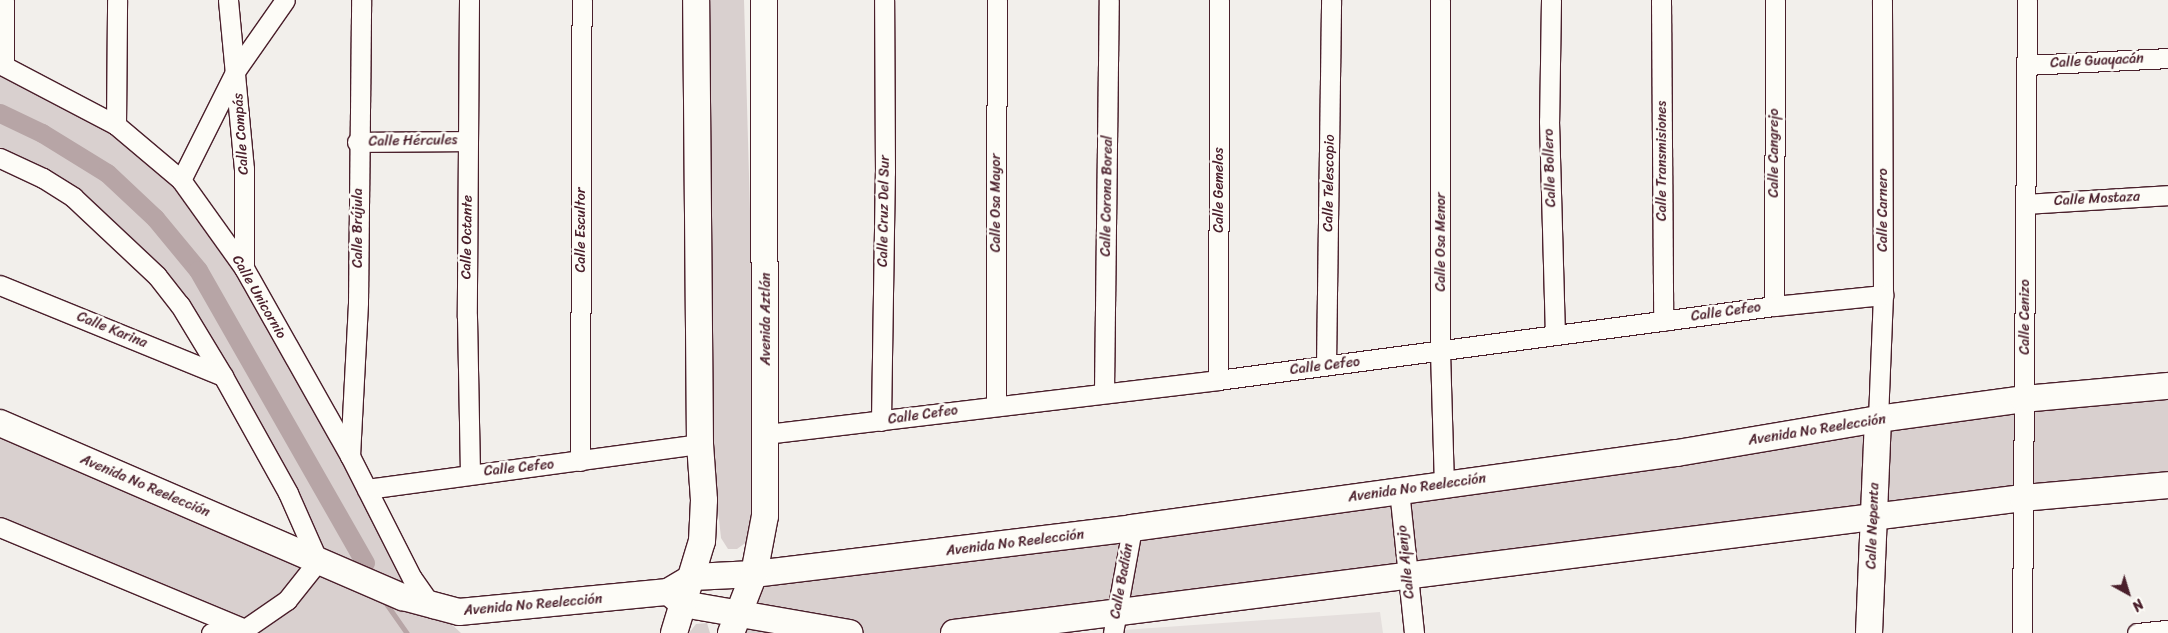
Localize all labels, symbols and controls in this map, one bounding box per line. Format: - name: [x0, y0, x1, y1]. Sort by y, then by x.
- street label: Calle Guayacán: [2050, 50, 2144, 72]
- street label: Calle Compás: [230, 93, 252, 175]
- street label: Calle Transmisiones: [1654, 101, 1670, 221]
- street label: Calle Cangrejo: [1766, 108, 1782, 198]
- street label: Calle Bollero: [1540, 129, 1560, 207]
- street label: Calle Hércules: [368, 132, 458, 150]
- street label: Calle Telescopio: [1320, 134, 1338, 232]
- street label: Calle Corona Boreal: [1098, 135, 1116, 257]
- street label: Calle Gemelos: [1211, 147, 1227, 233]
- street label: Calle Osa Mayor: [988, 153, 1004, 253]
- street label: Calle Cruz Del Sur: [875, 155, 893, 267]
- street label: Calle Carnero: [1875, 168, 1891, 252]
- street label: Calle Escultor: [573, 187, 589, 273]
- street label: Calle Brújula: [350, 188, 366, 268]
- street label: Calle Mostaza: [2053, 188, 2141, 210]
- street label: Calle Osa Menor: [1433, 192, 1449, 292]
- street label: Calle Octante: [458, 195, 476, 279]
- street label: Calle Unicornio: [228, 252, 290, 342]
- street label: Avenida Aztlán: [758, 273, 774, 365]
- street label: Calle Cenizo: [2017, 279, 2033, 355]
- street label: Calle Cefeo: [1690, 299, 1762, 325]
- street label: Calle Karina: [74, 308, 150, 352]
- street label: Calle Cefeo: [1289, 353, 1361, 379]
- street label: Calle Cefeo: [887, 402, 959, 428]
- street label: Avenida No Reelección: [1747, 411, 1887, 449]
- street label: Avenida No Reelección: [78, 451, 212, 521]
- street label: Calle Cefeo: [483, 456, 555, 480]
- street label: Avenida No Reelección: [1347, 470, 1487, 506]
- street label: Calle Nepenta: [1863, 483, 1883, 569]
- street label: Calle Ajenjo: [1394, 524, 1418, 600]
- street label: Avenida No Reelección: [945, 526, 1085, 560]
- street label: Calle Badián: [1107, 542, 1137, 620]
- north arrow: [2103, 568, 2153, 618]
- street label: Avenida No Reelección: [463, 591, 603, 619]
- text: N: [2126, 592, 2149, 618]

